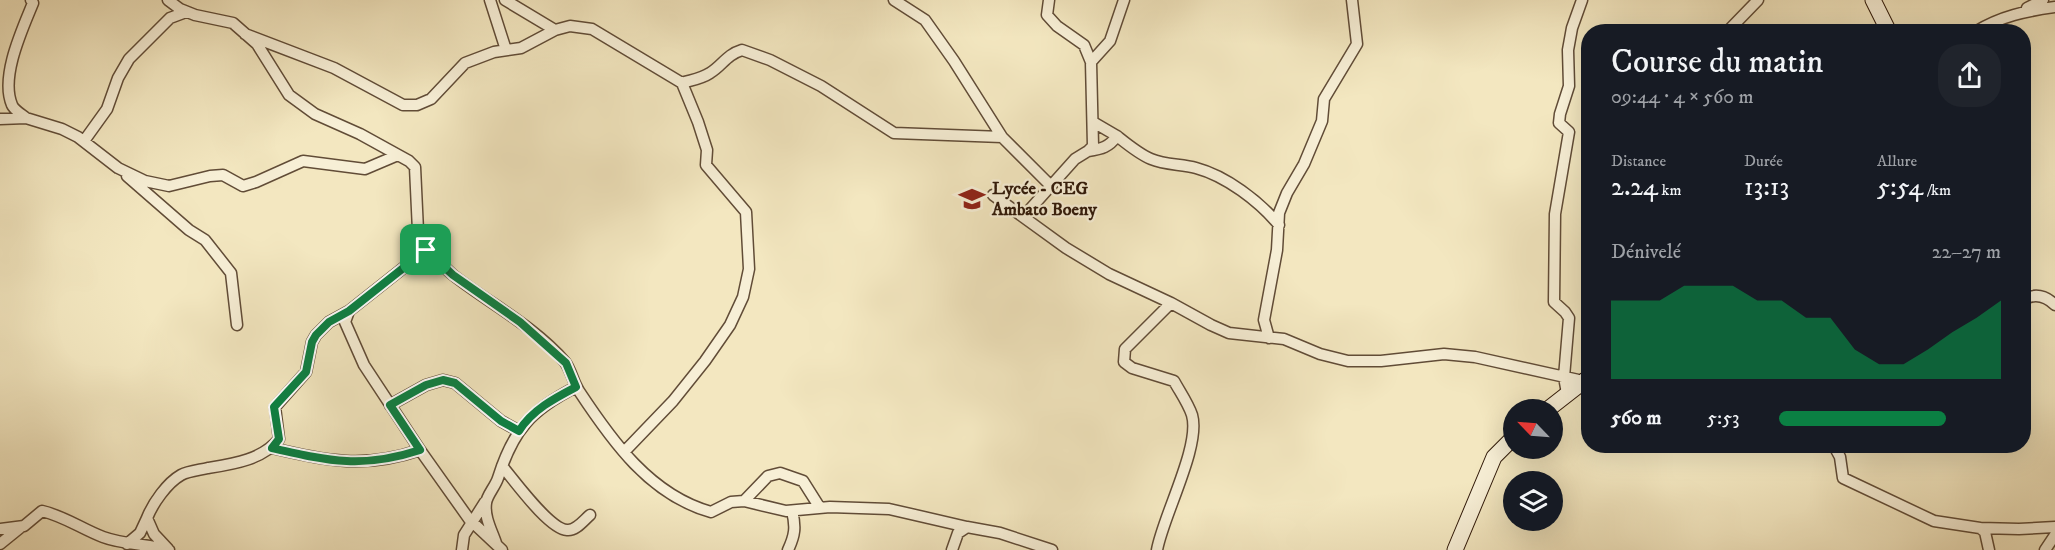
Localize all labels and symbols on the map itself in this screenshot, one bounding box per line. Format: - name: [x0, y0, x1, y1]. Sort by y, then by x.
- place label: Lycée - CEG Ambato Boeny: [991, 178, 1097, 221]
- school or university icon: Lycée - CEG Ambato Boeny: [957, 184, 987, 214]
- pin: [400, 224, 451, 275]
- north arrow: [1503, 399, 1563, 459]

